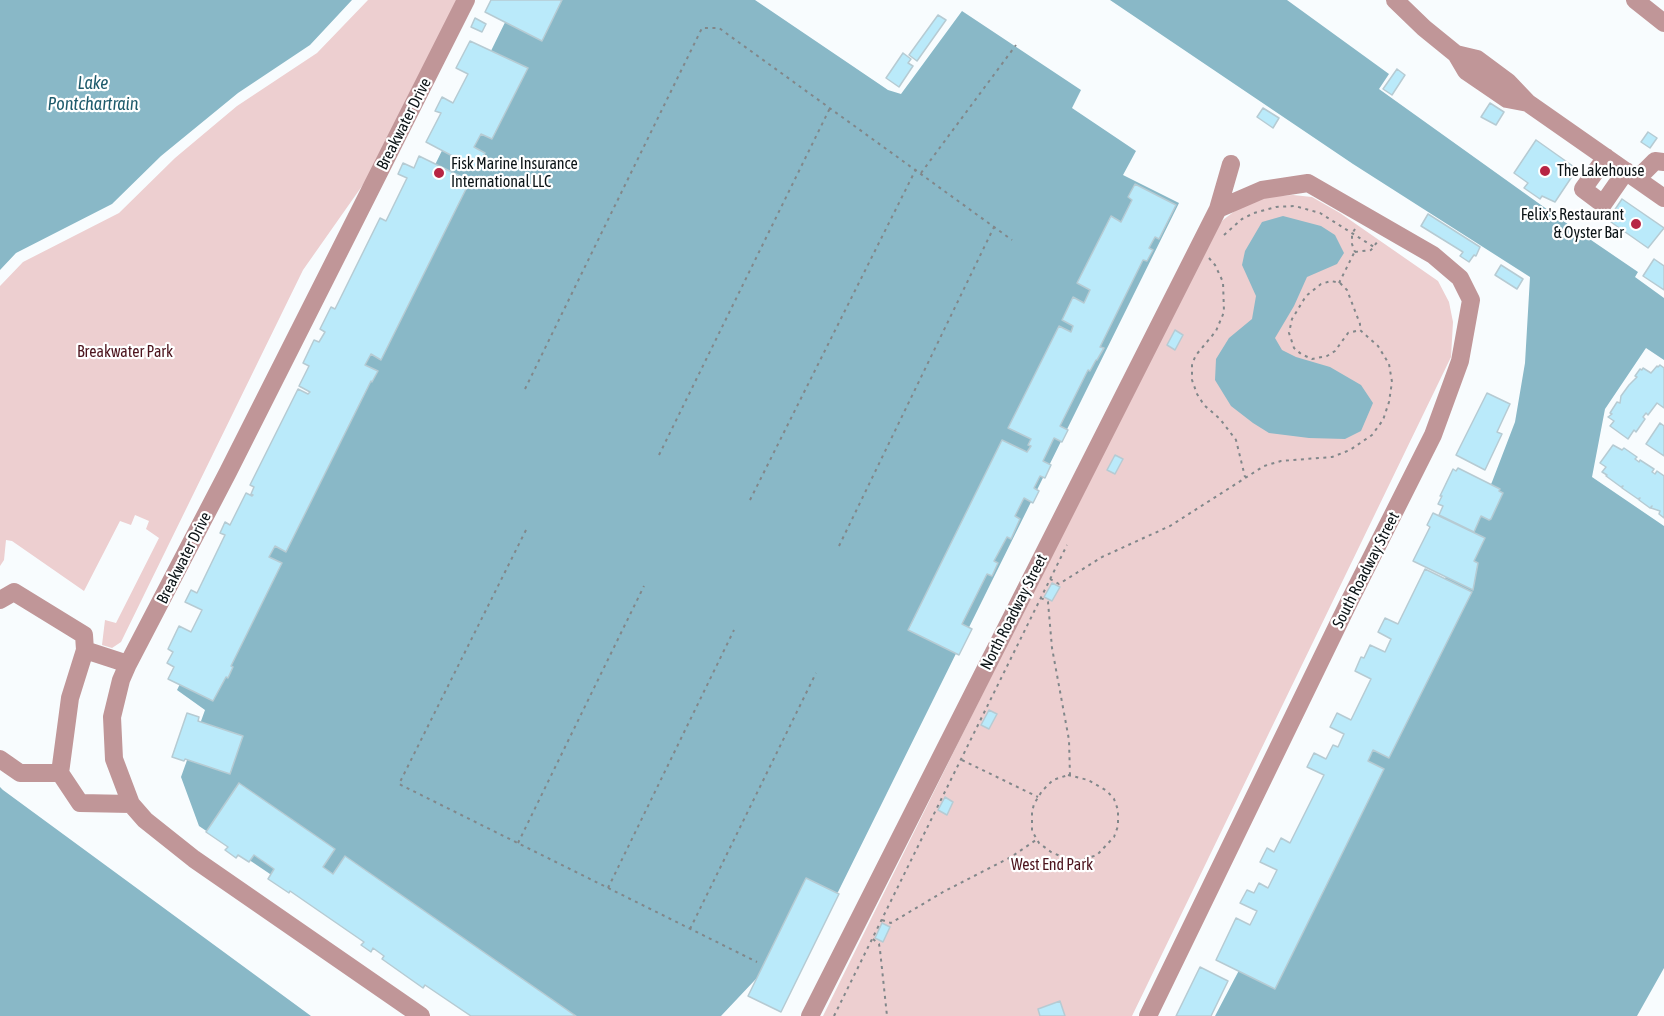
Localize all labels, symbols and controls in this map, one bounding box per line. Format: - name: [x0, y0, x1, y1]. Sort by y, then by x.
- water label: Lake Pontchartrain: [48, 72, 138, 115]
- street label: Breakwater Drive: [373, 75, 435, 173]
- place label: Fisk Marine Insurance International LLC: [451, 154, 578, 192]
- place label: The Lakehouse: [1557, 161, 1644, 181]
- marker: The Lakehouse: [1538, 164, 1552, 178]
- marker: Fisk Marine Insurance International LLC: [432, 166, 446, 180]
- place label: Felix's Restaurant & Oyster Bar: [1521, 205, 1624, 243]
- marker: Felix's Restaurant & Oyster Bar: [1629, 217, 1643, 231]
- park label: Breakwater Park: [77, 342, 173, 362]
- street label: Breakwater Drive: [153, 509, 215, 607]
- street label: South Roadway Street: [1328, 509, 1404, 631]
- street label: North Roadway Street: [977, 551, 1051, 673]
- park label: West End Park: [1011, 855, 1093, 875]

